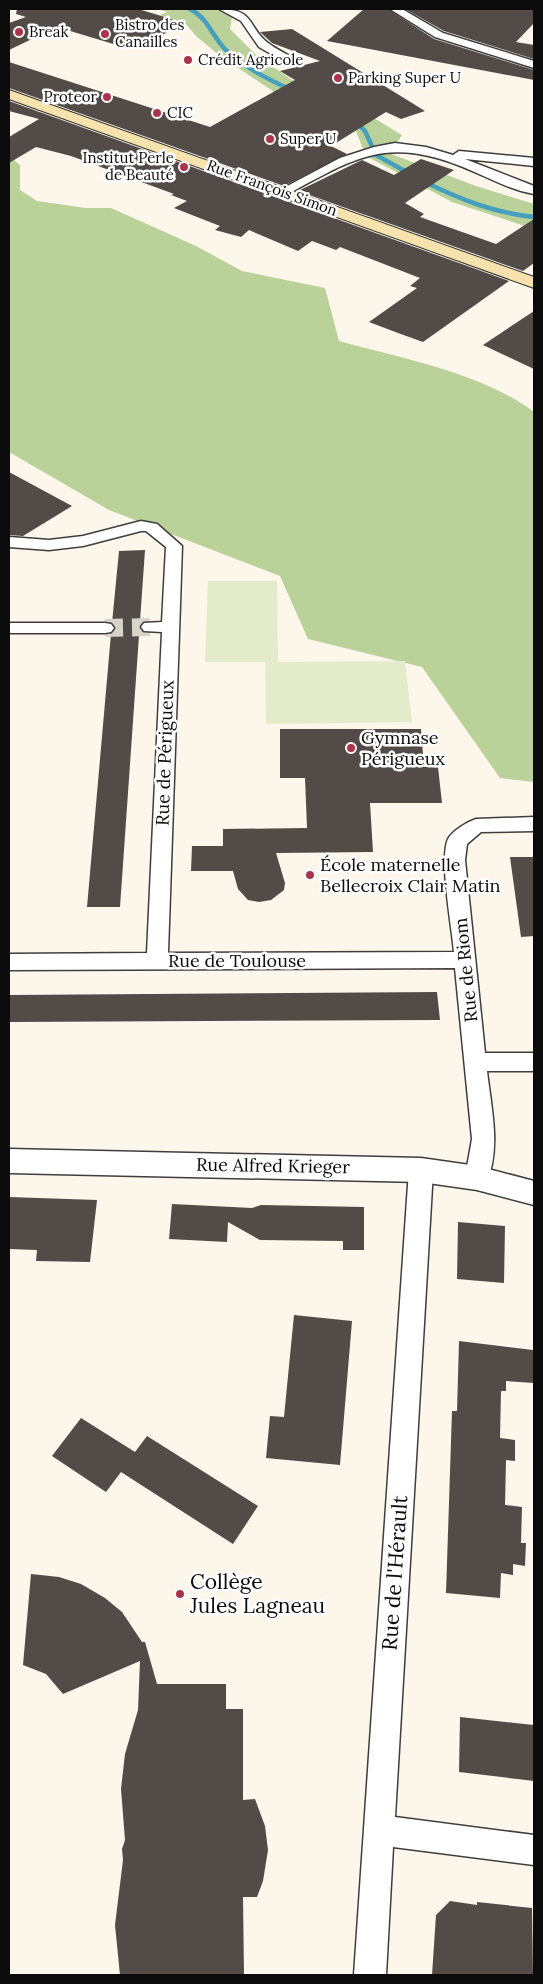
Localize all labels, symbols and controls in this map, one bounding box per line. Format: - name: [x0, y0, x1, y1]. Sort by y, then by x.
- place label: Bistro des Canailles: [115, 15, 184, 51]
- place label: Break: [29, 22, 69, 41]
- marker: Break: [13, 26, 25, 38]
- marker: Bistro des Canailles: [99, 28, 111, 40]
- place label: Crédit Agricole: [198, 50, 303, 69]
- marker: Crédit Agricole: [182, 54, 194, 66]
- place label: Parking Super U: [348, 68, 461, 87]
- marker: Parking Super U: [332, 72, 344, 84]
- place label: Proteor: [44, 87, 97, 106]
- marker: Proteor: [101, 91, 113, 103]
- place label: CIC: [167, 103, 193, 122]
- marker: CIC: [151, 107, 163, 119]
- place label: Super U: [280, 129, 336, 148]
- marker: Super U: [264, 133, 276, 145]
- place label: Institut Perle de Beauté: [83, 148, 174, 184]
- street label: Rue François Simon: [204, 155, 340, 220]
- marker: Institut Perle de Beauté: [178, 161, 190, 173]
- street label: Rue de Périgueux: [150, 679, 179, 826]
- place label: Gymnase Périgueux: [361, 726, 446, 770]
- marker: Gymnase Périgueux: [345, 742, 357, 754]
- place label: École maternelle Bellecroix Clair Matin: [320, 853, 501, 897]
- marker: École maternelle Bellecroix Clair Matin: [304, 869, 316, 881]
- street label: Rue de Riom: [449, 917, 482, 1023]
- street label: Rue de Toulouse: [168, 949, 306, 972]
- street label: Rue Alfred Krieger: [196, 1153, 350, 1178]
- street label: Rue de l'Hérault: [376, 1494, 413, 1651]
- place label: Collège Jules Lagneau: [189, 1568, 325, 1619]
- marker: Collège Jules Lagneau: [174, 1588, 186, 1600]

